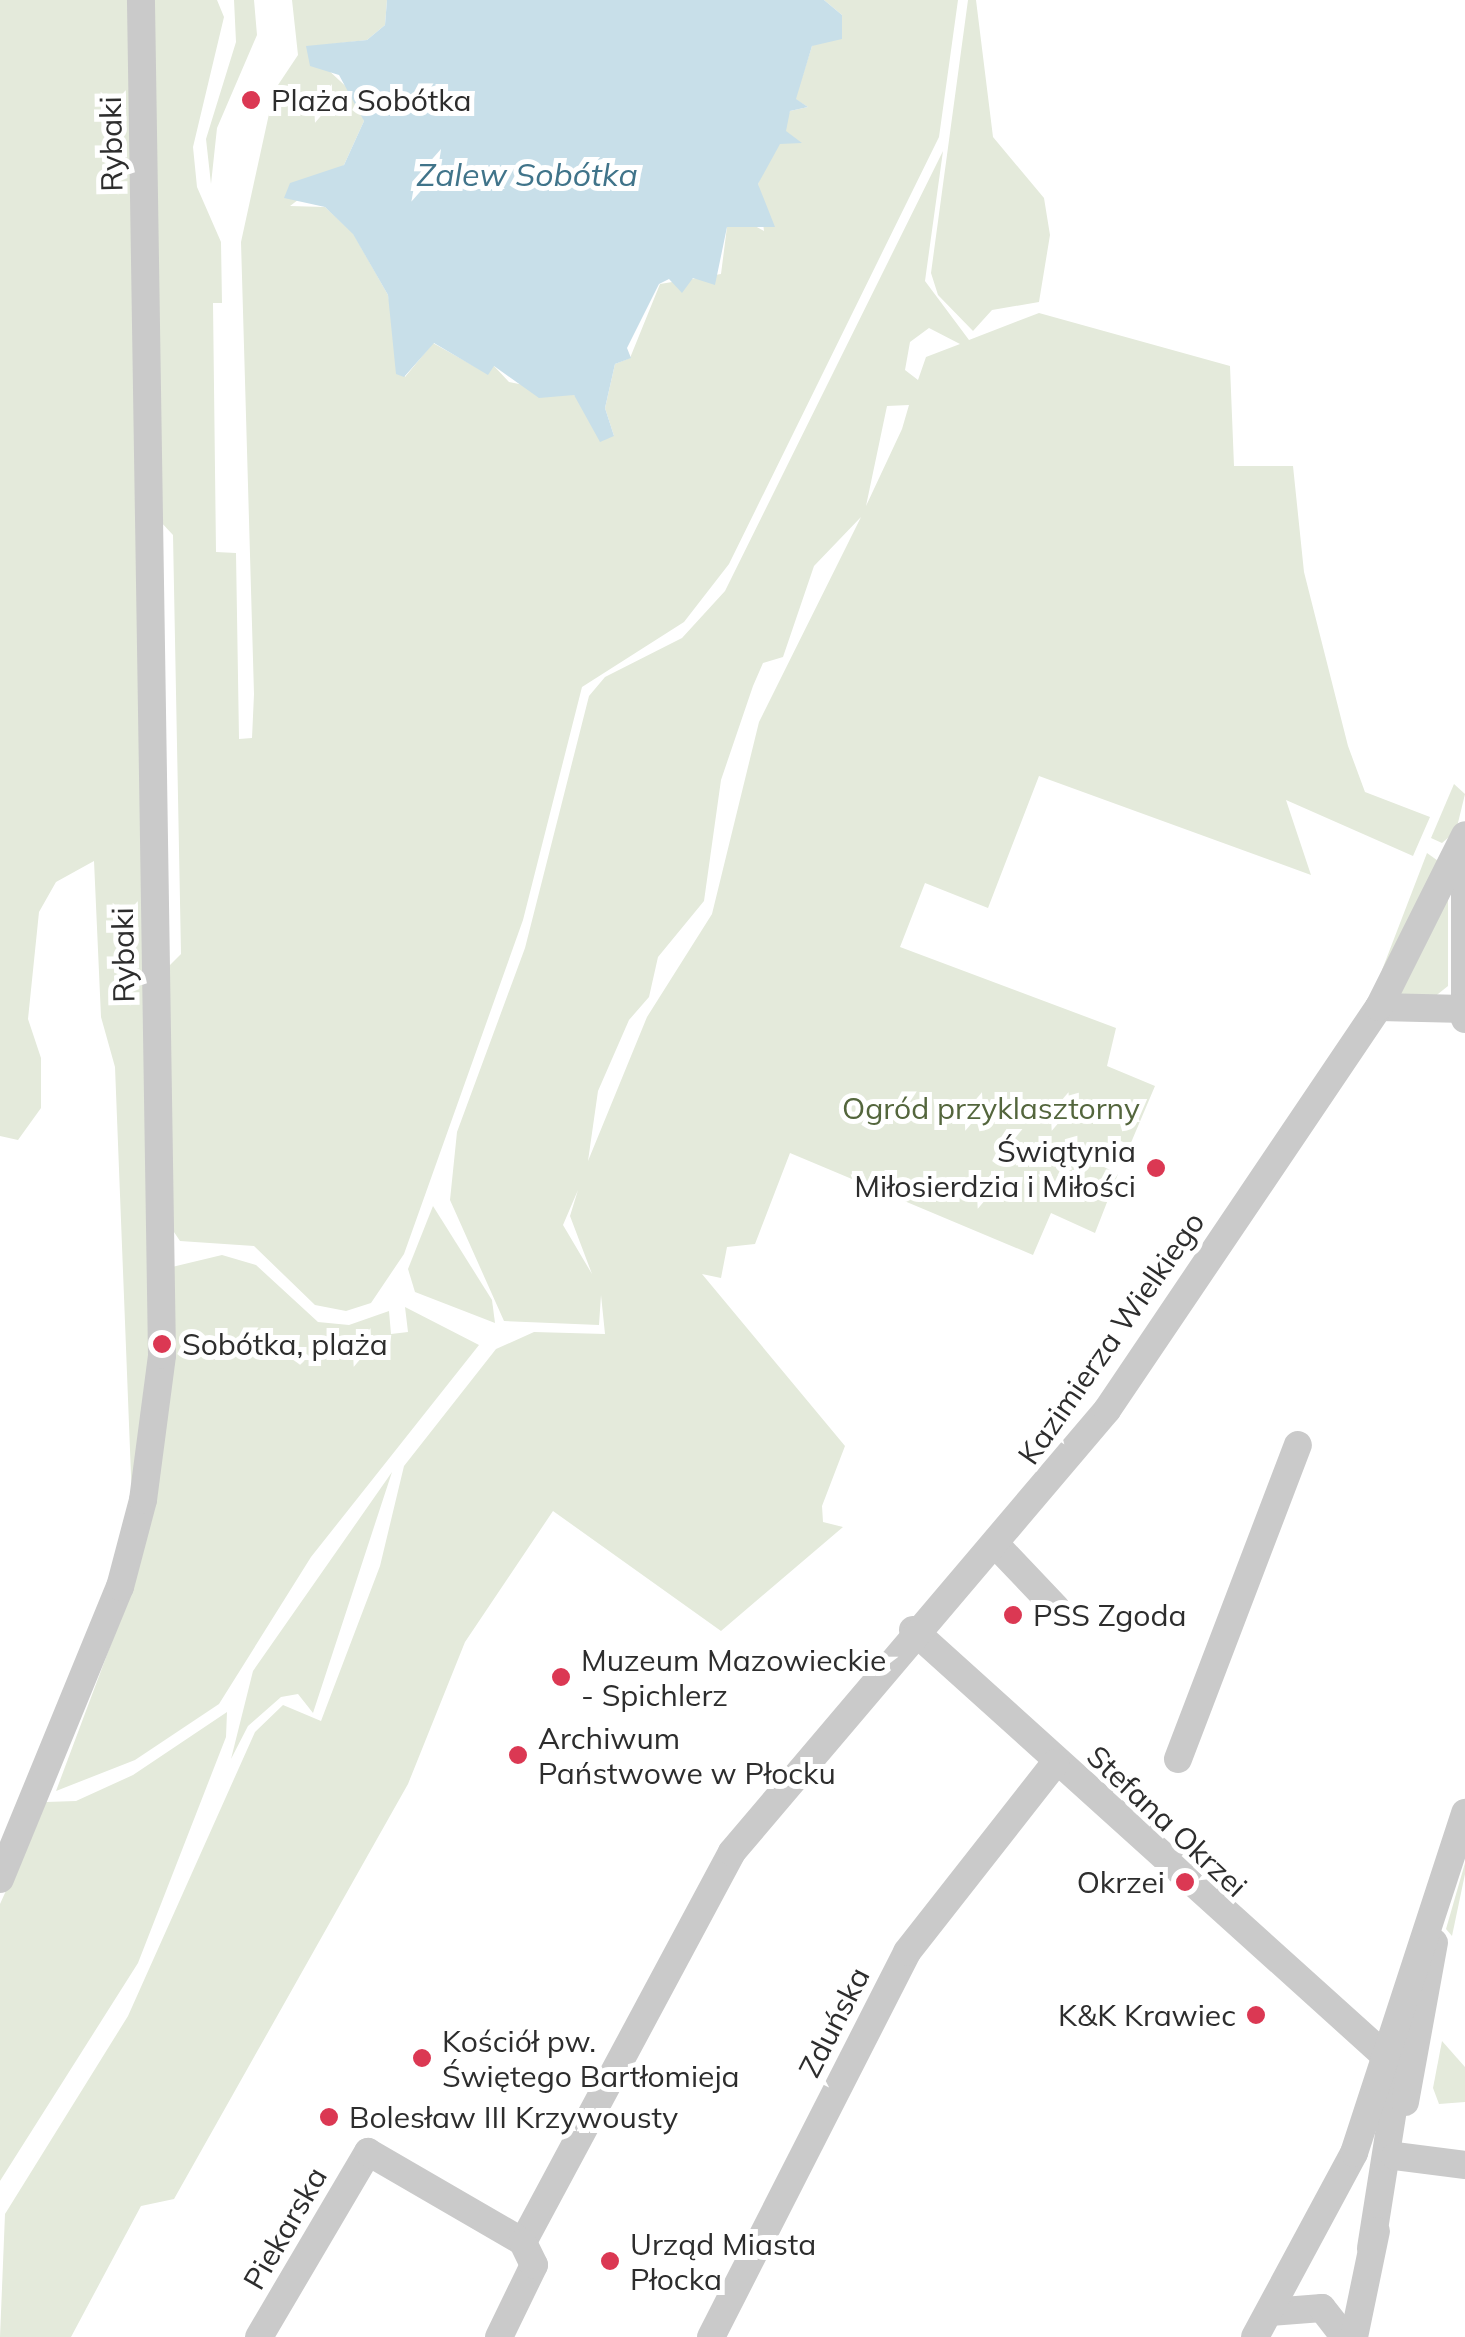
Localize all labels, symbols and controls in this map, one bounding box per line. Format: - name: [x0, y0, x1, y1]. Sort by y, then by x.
- place label: Plaża Sobótka: [271, 82, 472, 118]
- marker: Plaża Sobótka: [240, 89, 262, 111]
- street label: Rybaki: [92, 96, 130, 192]
- water label: Zalew Sobótka: [416, 155, 638, 193]
- street label: Rybaki: [104, 907, 142, 1003]
- park label: Ogród przyklasztorny: [842, 1090, 1140, 1126]
- place label: Świątynia Miłosierdzia i Miłości: [854, 1133, 1136, 1204]
- marker: Świątynia Miłosierdzia i Miłości: [1145, 1157, 1167, 1179]
- street label: Kazimierza Wielkiego: [1010, 1205, 1212, 1471]
- place label: Sobótka, plaża: [182, 1326, 388, 1362]
- marker: Sobótka, plaża: [151, 1333, 173, 1355]
- place label: PSS Zgoda: [1033, 1597, 1186, 1633]
- marker: PSS Zgoda: [1002, 1604, 1024, 1626]
- place label: Muzeum Mazowieckie - Spichlerz: [581, 1642, 886, 1712]
- marker: Muzeum Mazowieckie - Spichlerz: [550, 1666, 572, 1688]
- place label: Archiwum Państwowe w Płocku: [538, 1720, 836, 1790]
- street label: Stefana Okrzei: [1080, 1738, 1254, 1904]
- marker: Archiwum Państwowe w Płocku: [507, 1744, 529, 1766]
- place label: Okrzei: [1077, 1864, 1165, 1900]
- marker: Okrzei: [1174, 1871, 1196, 1893]
- street label: Zduńska: [791, 1961, 877, 2083]
- place label: K&K Krawiec: [1058, 1997, 1236, 2033]
- marker: K&K Krawiec: [1245, 2004, 1267, 2026]
- place label: Kościół pw. Świętego Bartłomieja: [442, 2023, 740, 2094]
- marker: Kościół pw. Świętego Bartłomieja: [411, 2047, 433, 2069]
- place label: Bolesław III Krzywousty: [349, 2099, 678, 2135]
- marker: Bolesław III Krzywousty: [318, 2106, 340, 2128]
- street label: Piekarska: [236, 2160, 334, 2296]
- place label: Urząd Miasta Płocka: [630, 2226, 816, 2296]
- marker: Urząd Miasta Płocka: [599, 2250, 621, 2272]

